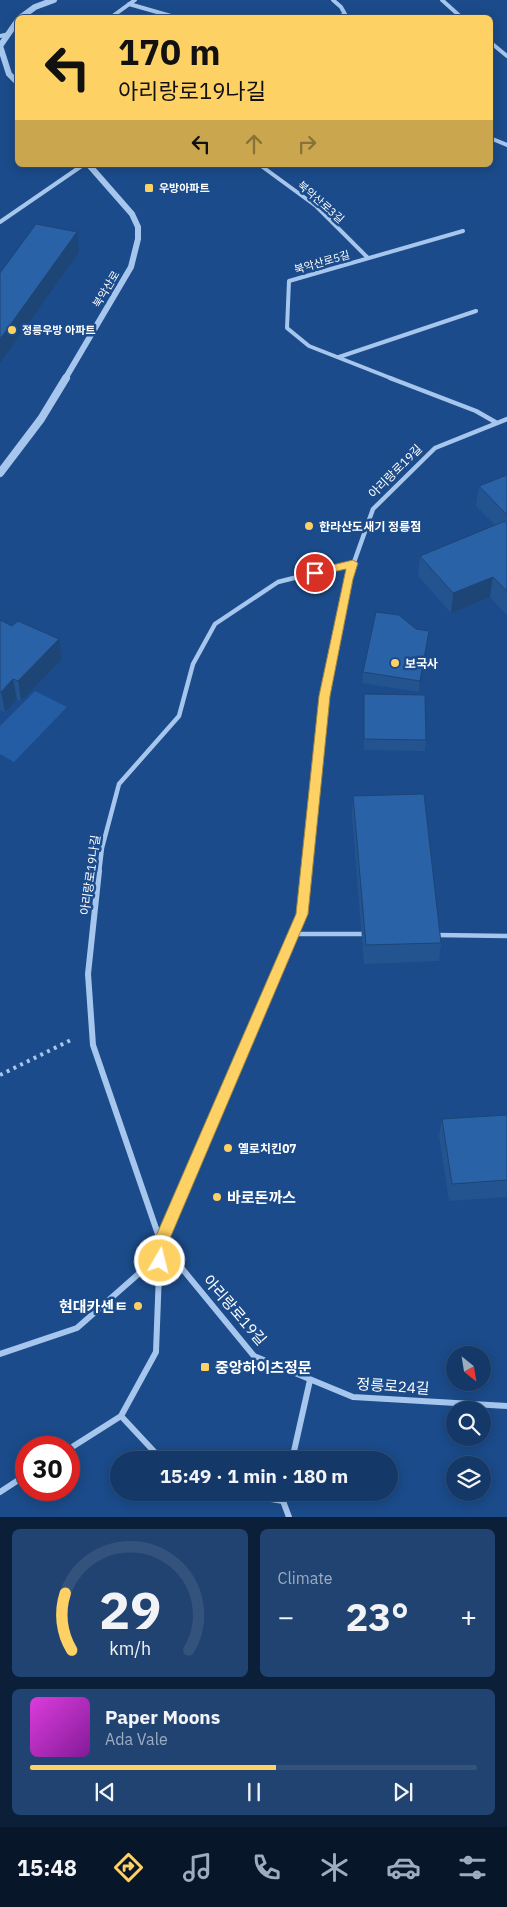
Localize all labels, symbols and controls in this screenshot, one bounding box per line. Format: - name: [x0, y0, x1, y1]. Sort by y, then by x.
- text: 170 m: [118, 29, 221, 75]
- icon: left: [35, 35, 100, 100]
- text: 아리랑로19나길: [118, 76, 266, 105]
- icon: left: [187, 130, 215, 158]
- icon: ahead: [240, 130, 268, 158]
- icon: right: [293, 130, 321, 158]
- street label: 북악산로3길: [295, 178, 347, 226]
- place label: 우방아파트: [159, 181, 210, 195]
- marker: 우방아파트: [143, 182, 155, 194]
- street label: 북악산로5길: [293, 247, 351, 277]
- street label: 북악산로: [90, 268, 122, 310]
- place label: 정릉우방 아파트: [22, 323, 95, 337]
- marker: 정릉우방 아파트: [6, 324, 18, 336]
- street label: 아리랑로19길: [365, 441, 425, 501]
- place label: 한라산도새기 정릉점: [319, 519, 421, 534]
- marker: 한라산도새기 정릉점: [303, 520, 315, 532]
- pin: [294, 552, 336, 594]
- icon: arrive: [301, 559, 329, 587]
- place label: 보국사: [405, 656, 438, 671]
- marker: 보국사: [389, 657, 401, 669]
- street label: 아리랑로19나길: [77, 834, 103, 916]
- place label: 옐로치킨07: [238, 1141, 297, 1156]
- marker: 옐로치킨07: [222, 1142, 234, 1154]
- place label: 바로돈까스: [227, 1188, 296, 1207]
- marker: 바로돈까스: [211, 1191, 223, 1203]
- position arrow: [133, 1234, 185, 1286]
- street label: 아리랑로19길: [199, 1271, 271, 1349]
- place label: 현대카센ㅌ: [59, 1297, 128, 1316]
- marker: 현대카센ㅌ: [132, 1300, 144, 1312]
- north arrow: [446, 1346, 491, 1391]
- map controls: [446, 1346, 491, 1501]
- place label: 중앙하이츠정문: [215, 1358, 312, 1377]
- marker: 중앙하이츠정문: [199, 1361, 211, 1373]
- street label: 정릉로24길: [356, 1374, 430, 1398]
- button: search: [446, 1401, 491, 1446]
- speed limit sign: 30: [15, 1436, 80, 1501]
- button: layers: [446, 1456, 491, 1501]
- text: 15:49 · 1 min · 180 m: [160, 1464, 348, 1488]
- text: Climate: [278, 1568, 333, 1588]
- text: 29: [99, 1576, 161, 1643]
- text: 23°: [346, 1592, 409, 1641]
- text: −: [278, 1598, 294, 1635]
- text: +: [460, 1598, 477, 1635]
- text: km/h: [109, 1637, 151, 1660]
- text: Paper Moons: [105, 1705, 220, 1729]
- text: Ada Vale: [105, 1729, 168, 1749]
- icon: previous: [91, 1778, 119, 1806]
- icon: pause: [240, 1778, 268, 1806]
- icon: next: [389, 1778, 417, 1806]
- icon: directions: [111, 1850, 146, 1885]
- icon: music: [180, 1850, 215, 1885]
- icon: phone: [249, 1850, 284, 1885]
- icon: climate: [317, 1850, 352, 1885]
- icon: car: [386, 1850, 421, 1885]
- icon: filters: [455, 1850, 490, 1885]
- text: 15:48: [17, 1853, 77, 1882]

